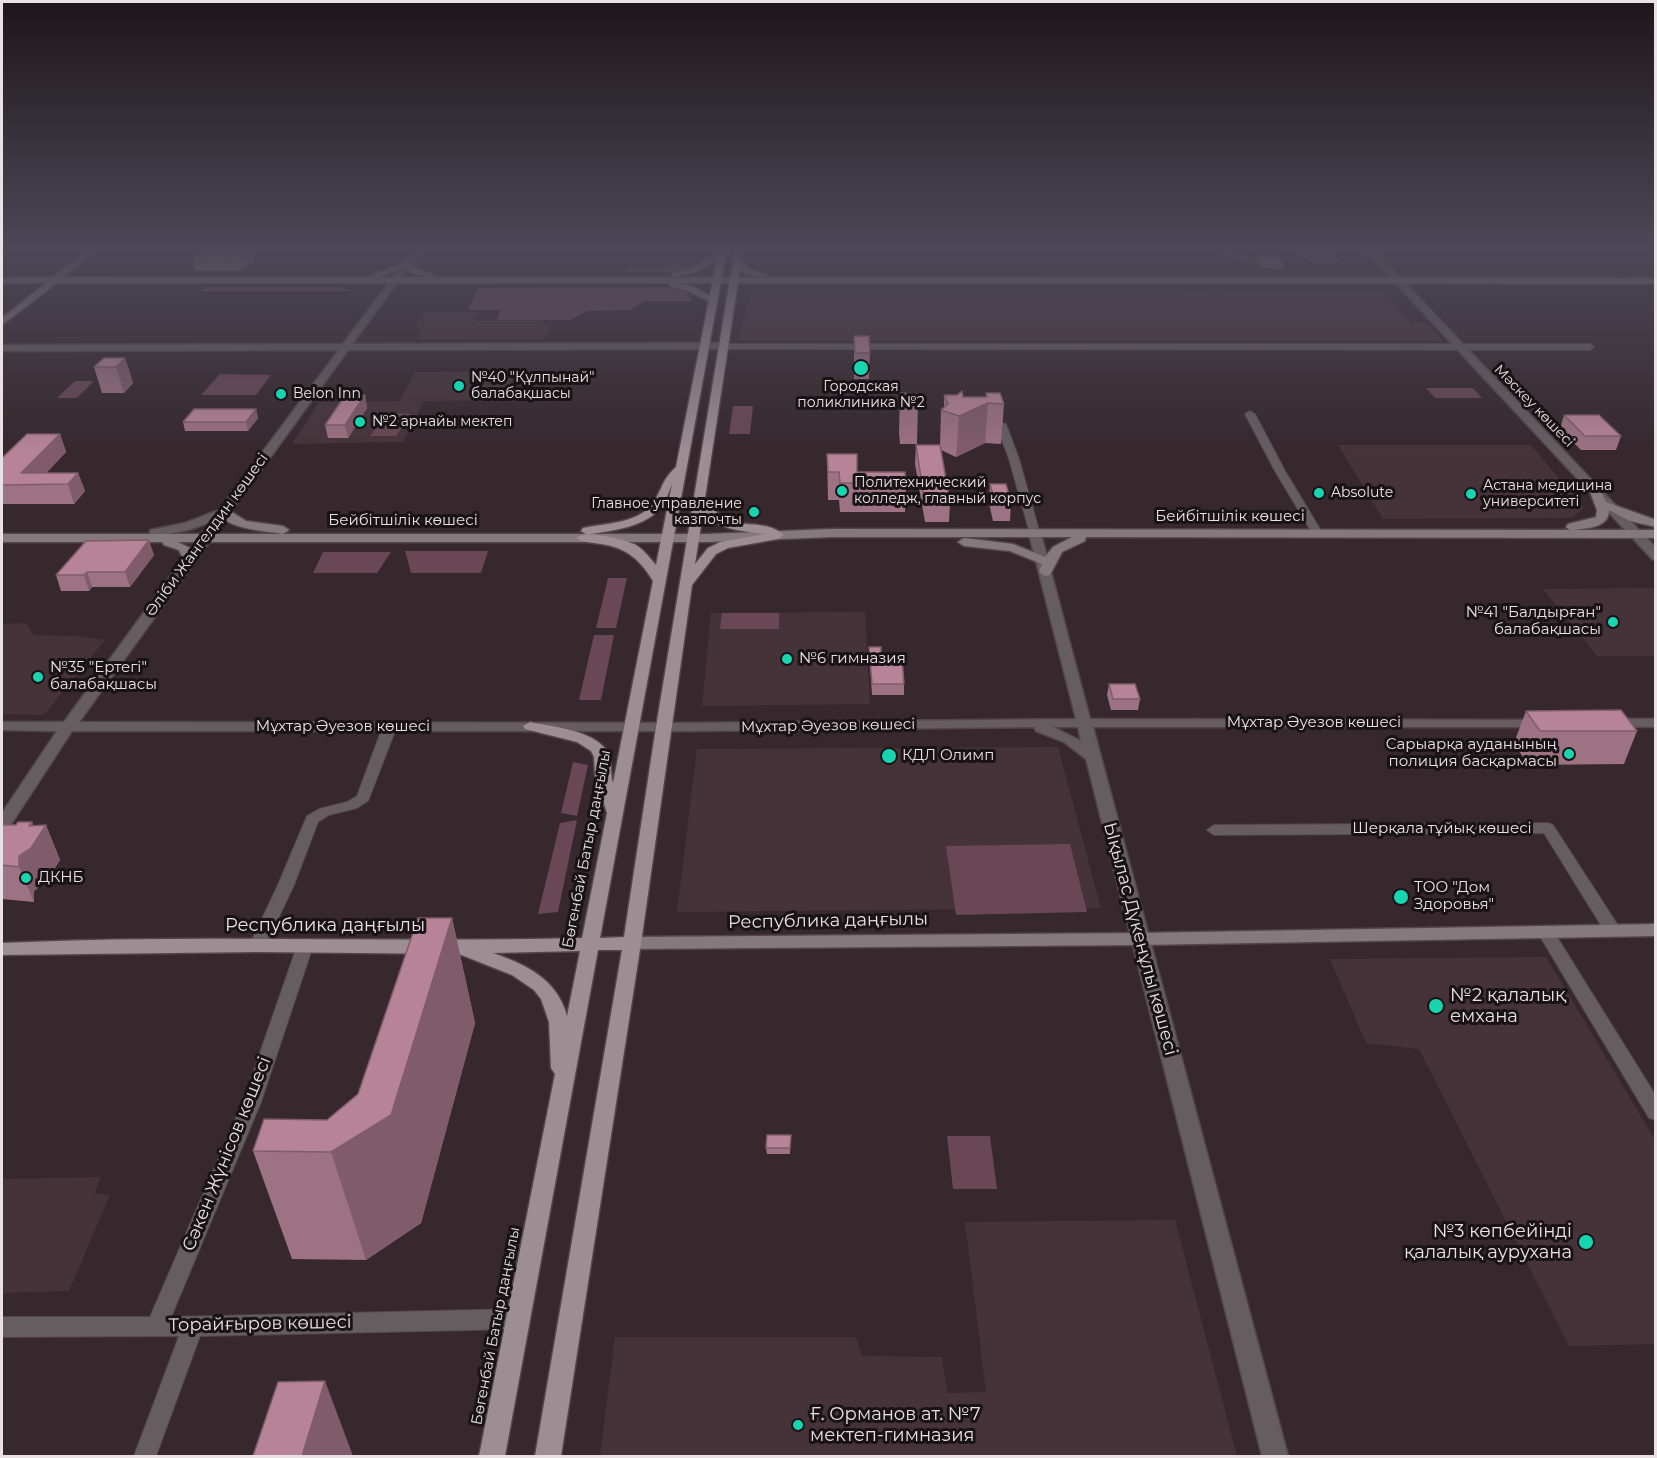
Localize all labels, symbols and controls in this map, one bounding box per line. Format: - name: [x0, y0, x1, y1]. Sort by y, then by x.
- marker: Городская поликлиника №2: [852, 359, 870, 377]
- street label: Мәскеу көшесі: [1490, 361, 1578, 451]
- place label: №40 "Құлпынай" балабақшасы: [471, 370, 594, 402]
- marker: №40 "Құлпынай" балабақшасы: [452, 379, 466, 393]
- place label: Городская поликлиника №2: [797, 379, 925, 412]
- place label: Belon Inn: [293, 386, 361, 402]
- marker: Belon Inn: [274, 387, 288, 401]
- place label: №2 арнайы мектеп: [372, 414, 512, 430]
- marker: №2 арнайы мектеп: [353, 415, 367, 429]
- street label: Әліби Жангелдин көшесі: [142, 450, 272, 620]
- place label: Политехнический колледж, главный корпус: [854, 475, 1041, 508]
- place label: Астана медицина университеті: [1483, 478, 1612, 510]
- marker: Политехнический колледж, главный корпус: [835, 484, 849, 498]
- place label: Absolute: [1331, 485, 1393, 501]
- marker: Absolute: [1312, 486, 1326, 500]
- marker: Астана медицина университеті: [1464, 487, 1478, 501]
- place label: Главное управление казпочты: [591, 496, 742, 528]
- marker: Главное управление казпочты: [747, 505, 761, 519]
- street label: Бейбітшілік көшесі: [1155, 508, 1305, 526]
- street label: Бейбітшілік көшесі: [328, 512, 478, 530]
- place label: №41 "Балдырған" балабақшасы: [1466, 604, 1601, 639]
- marker: №41 "Балдырған" балабақшасы: [1606, 615, 1620, 629]
- place label: №6 гимназия: [799, 650, 906, 668]
- marker: №6 гимназия: [780, 652, 794, 666]
- place label: №35 "Ертегі" балабақшасы: [50, 659, 157, 694]
- marker: №35 "Ертегі" балабақшасы: [31, 670, 45, 684]
- street label: Мұхтар Әуезов көшесі: [1227, 714, 1401, 732]
- street label: Мұхтар Әуезов көшесі: [741, 715, 915, 737]
- street label: Мұхтар Әуезов көшесі: [256, 718, 430, 736]
- place label: Сарыарқа ауданының полиция басқармасы: [1386, 736, 1557, 771]
- marker: КДЛ Олимп: [880, 747, 898, 765]
- place label: КДЛ Олимп: [902, 747, 994, 765]
- marker: Сарыарқа ауданының полиция басқармасы: [1562, 747, 1576, 761]
- street label: Бөгенбай Батыр даңғылы: [559, 748, 615, 950]
- street label: Ықылас Дүкенұлы көшесі: [1098, 820, 1182, 1058]
- street label: Шерқала тұйық көшесі: [1352, 820, 1532, 838]
- place label: ДКНБ: [38, 869, 83, 887]
- marker: ДКНБ: [19, 871, 33, 885]
- place label: ТОО "Дом Здоровья": [1414, 879, 1494, 914]
- marker: ТОО "Дом Здоровья": [1392, 888, 1410, 906]
- street label: Республика даңғылы: [728, 908, 928, 934]
- street label: Республика даңғылы: [225, 915, 425, 937]
- place label: №2 қалалық емхана: [1450, 985, 1566, 1028]
- marker: №2 қалалық емхана: [1427, 997, 1445, 1015]
- street label: Сәкен Жүнісов көшесі: [178, 1054, 276, 1254]
- place label: №3 көпбейінді қалалық аурухана: [1404, 1221, 1572, 1264]
- street label: Бөгенбай Батыр даңғылы: [468, 1225, 524, 1427]
- marker: №3 көпбейінді қалалық аурухана: [1577, 1233, 1595, 1251]
- street label: Торайғыров көшесі: [168, 1312, 352, 1336]
- place label: Ғ. Орманов ат. №7 мектеп-гимназия: [810, 1404, 981, 1446]
- marker: Ғ. Орманов ат. №7 мектеп-гимназия: [791, 1418, 805, 1432]

